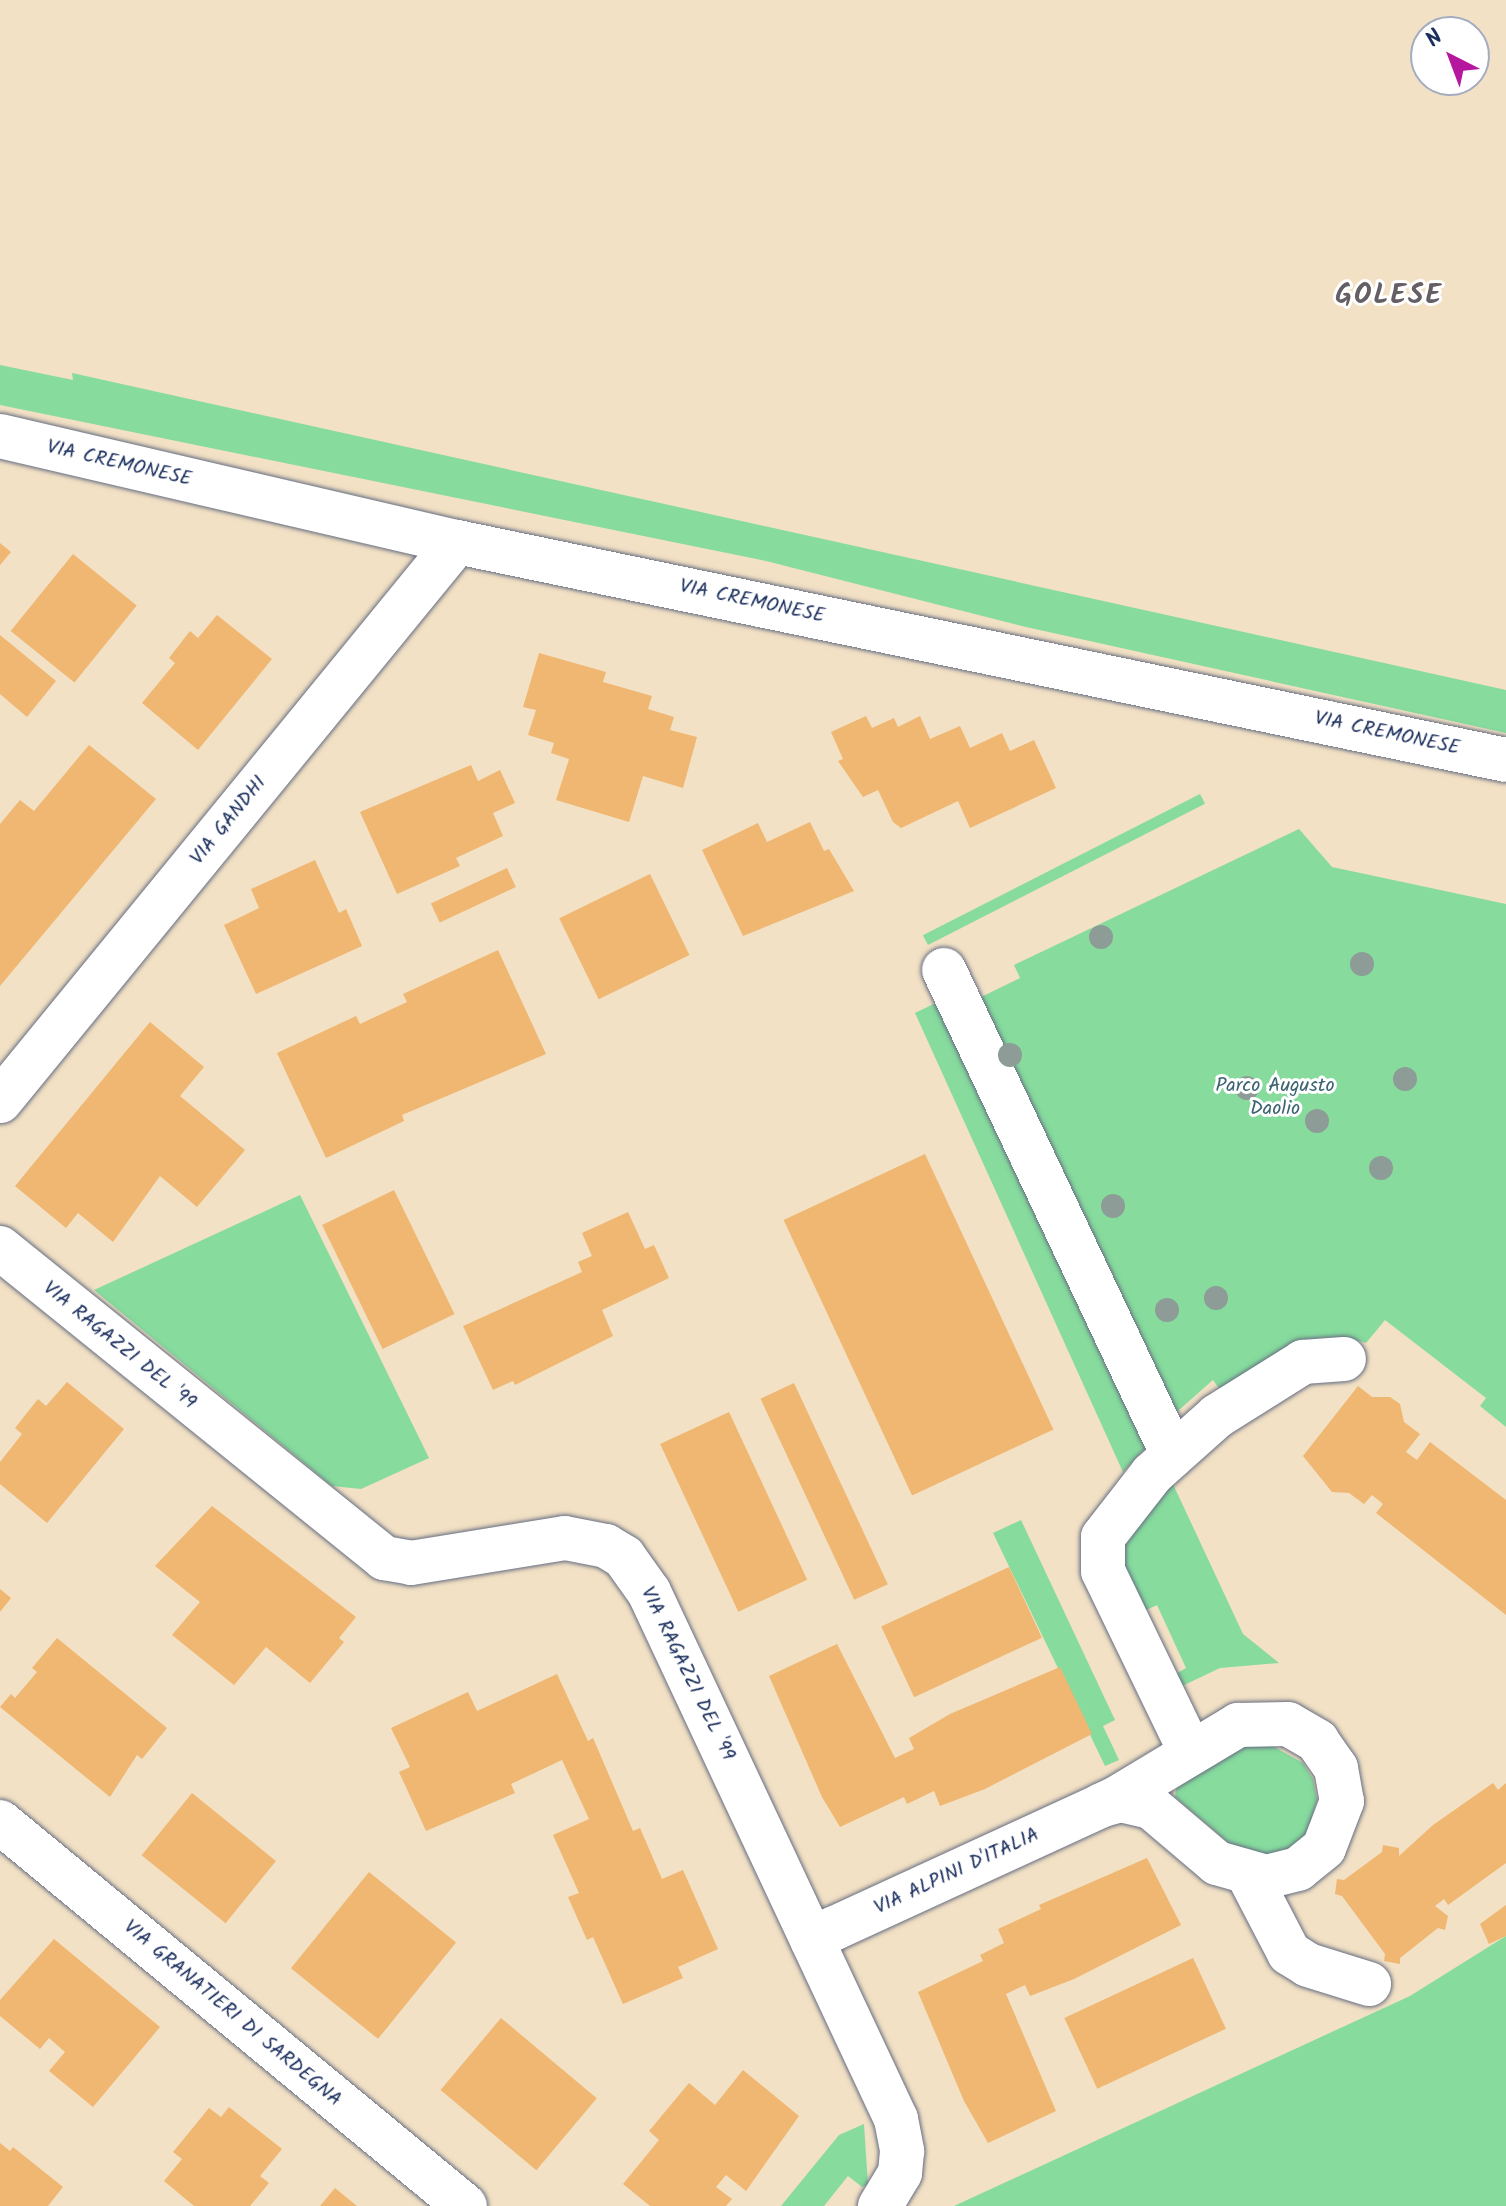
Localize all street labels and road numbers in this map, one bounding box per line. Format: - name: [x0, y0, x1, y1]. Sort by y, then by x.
- street label: VIA CREMONESE: [44, 436, 194, 492]
- street label: VIA CREMONESE: [677, 575, 827, 629]
- street label: VIA CREMONESE: [1312, 707, 1462, 761]
- street label: VIA GANDHI: [186, 772, 272, 870]
- street label: VIA RAGAZZI DEL '99: [38, 1277, 200, 1415]
- street label: VIA RAGAZZI DEL '99: [635, 1583, 739, 1765]
- street label: VIA ALPINI D'ITALIA: [871, 1823, 1043, 1921]
- street label: VIA GRANATIERI DI SARDEGNA: [118, 1916, 346, 2112]

